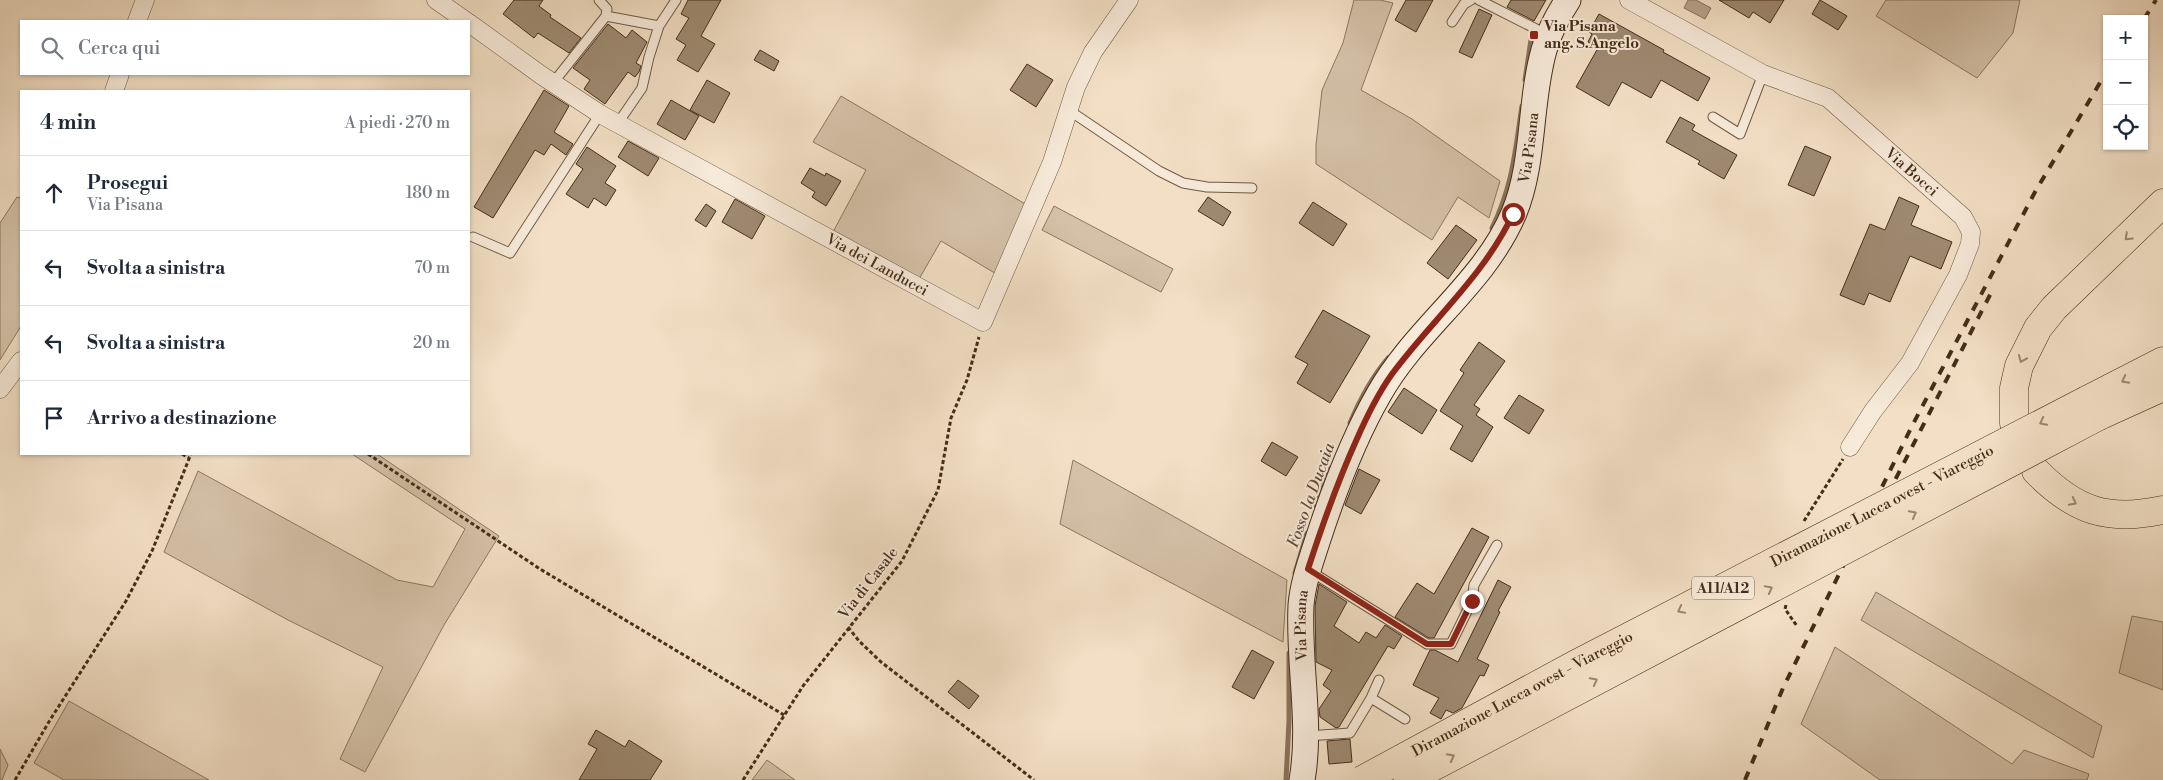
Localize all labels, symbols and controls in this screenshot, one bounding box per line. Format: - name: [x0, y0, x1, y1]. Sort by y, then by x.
- map controls: [2103, 15, 2148, 150]
- button: +: [2103, 15, 2148, 60]
- place label: Via Pisana ang. S.Angelo: [1543, 17, 1639, 53]
- search box: [20, 20, 470, 75]
- marker: Via Pisana ang. S.Angelo: [1528, 29, 1540, 41]
- icon: search: [38, 34, 66, 62]
- text: Cerca qui: [78, 36, 161, 60]
- button: −: [2103, 60, 2148, 105]
- button: locate: [2103, 105, 2148, 150]
- text: 4 min: [40, 110, 96, 136]
- street label: Via Pisana: [1514, 111, 1543, 186]
- text: A piedi · 270 m: [345, 113, 450, 133]
- street label: Via Bocci: [1880, 143, 1942, 201]
- text: Prosegui: [87, 171, 168, 195]
- icon: ahead: [40, 179, 68, 207]
- text: 180 m: [406, 183, 450, 203]
- text: Via Pisana: [87, 195, 163, 215]
- route start: [1502, 203, 1525, 226]
- street label: Via dei Landucci: [822, 229, 931, 300]
- one-way arrow: [2125, 231, 2134, 240]
- icon: left: [40, 254, 68, 282]
- text: Svolta a sinistra: [87, 256, 225, 280]
- text: 70 m: [414, 258, 450, 278]
- icon: left: [40, 329, 68, 357]
- text: Svolta a sinistra: [87, 331, 225, 355]
- text: 20 m: [413, 333, 450, 353]
- one-way arrow: [2018, 354, 2029, 363]
- one-way arrow: [2121, 374, 2130, 385]
- icon: arrive: [40, 404, 68, 432]
- text: Arrivo a destinazione: [87, 406, 277, 430]
- one-way arrow: [2039, 416, 2048, 426]
- water label: Fosso la Ducaia: [1283, 440, 1339, 551]
- street label: Diramazione Lucca ovest - Viareggio: [1768, 441, 1997, 572]
- one-way arrow: [2068, 496, 2077, 506]
- one-way arrow: [1908, 510, 1917, 520]
- street label: Via di Casale: [834, 544, 902, 624]
- road number: A11/A12: [1692, 576, 1754, 600]
- one-way arrow: [1764, 585, 1773, 595]
- street label: Via Pisana: [1292, 588, 1313, 663]
- route end: [1461, 590, 1484, 613]
- one-way arrow: [1678, 604, 1687, 614]
- street label: Diramazione Lucca ovest - Viareggio: [1409, 627, 1636, 761]
- one-way arrow: [1589, 677, 1598, 687]
- one-way arrow: [1445, 753, 1454, 763]

